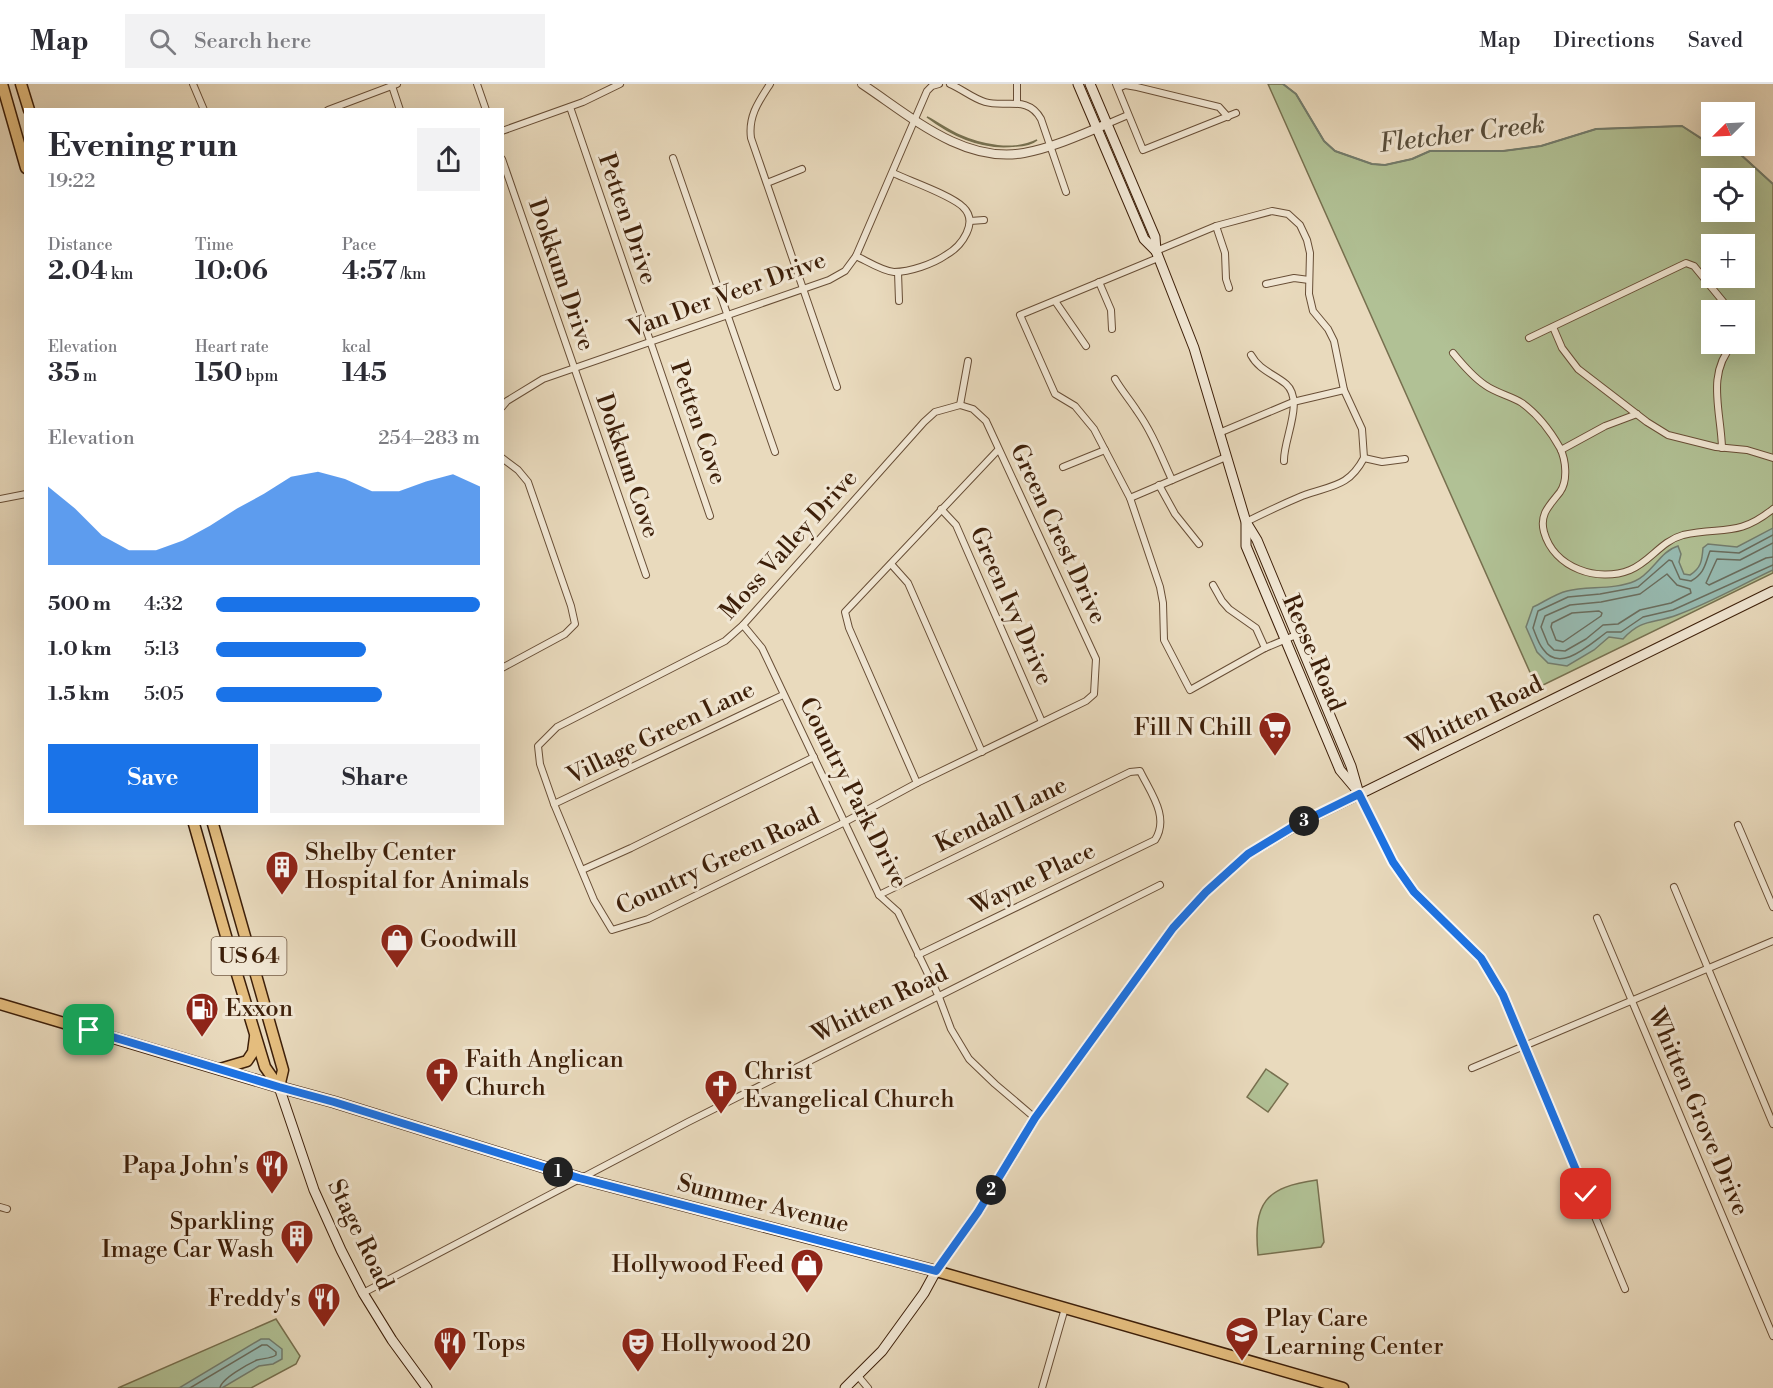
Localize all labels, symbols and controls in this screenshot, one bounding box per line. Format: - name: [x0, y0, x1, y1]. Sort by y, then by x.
- search box: [125, 14, 545, 68]
- text: Map: [30, 24, 89, 59]
- icon: search: [146, 25, 179, 58]
- text: Search here: [194, 28, 311, 55]
- text: Map: [1479, 28, 1521, 54]
- text: Directions: [1554, 28, 1655, 54]
- text: Saved: [1688, 28, 1743, 54]
- north arrow: [1701, 102, 1755, 156]
- map controls: [1701, 102, 1755, 354]
- water label: Fletcher Creek: [1377, 108, 1547, 160]
- text: Evening run: [48, 126, 237, 167]
- button: share: [417, 128, 480, 191]
- street label: Petten Drive: [591, 150, 663, 288]
- button: locate: [1701, 168, 1755, 222]
- text: 19:22: [48, 169, 95, 194]
- street label: Dokkum Drive: [521, 195, 601, 355]
- button: +: [1701, 234, 1755, 288]
- text: Distance: [48, 235, 113, 255]
- text: Time: [195, 235, 234, 255]
- text: Pace: [342, 235, 376, 255]
- street label: Van Der Veer Drive: [623, 245, 830, 345]
- text: 2.04: [48, 255, 108, 287]
- text: 10:06: [195, 255, 268, 287]
- text: 4:57: [342, 255, 397, 287]
- text: km: [108, 264, 133, 284]
- text: /km: [397, 264, 426, 284]
- button: −: [1701, 300, 1755, 354]
- text: Elevation: [48, 337, 117, 357]
- text: Heart rate: [195, 337, 269, 357]
- text: kcal: [342, 337, 371, 357]
- text: 35: [48, 357, 80, 389]
- text: 150: [195, 357, 243, 389]
- text: 145: [342, 357, 387, 389]
- street label: Petten Cove: [663, 357, 733, 489]
- text: m: [80, 366, 97, 386]
- text: bpm: [243, 366, 278, 386]
- street label: Dokkum Cove: [588, 390, 666, 542]
- text: Elevation: [48, 426, 135, 451]
- text: 254–283 m: [378, 426, 480, 451]
- street label: Green Crest Drive: [1003, 439, 1113, 629]
- street label: Moss Valley Drive: [714, 464, 864, 626]
- street label: Green Ivy Drive: [963, 522, 1059, 690]
- street label: Reese Road: [1275, 590, 1351, 716]
- text: 500 m: [48, 592, 111, 617]
- text: 4:32: [144, 592, 183, 617]
- text: 1.0 km: [48, 637, 112, 662]
- text: 5:13: [144, 637, 179, 662]
- street label: Whitten Road: [1401, 669, 1548, 761]
- street label: Village Green Lane: [561, 675, 760, 792]
- text: 1.5 km: [48, 682, 109, 707]
- text: 5:05: [144, 682, 184, 707]
- street label: Country Park Drive: [792, 693, 914, 893]
- supermarket icon: Fill N Chill: [1257, 710, 1293, 757]
- place label: Fill N Chill: [1134, 713, 1252, 743]
- button: Save: [48, 744, 258, 813]
- button: Share: [270, 744, 480, 813]
- street label: Kendall Lane: [930, 770, 1072, 860]
- street label: Country Green Road: [611, 801, 825, 922]
- pin: 3: [1289, 806, 1319, 836]
- text: 3: [1299, 811, 1309, 831]
- street label: Wayne Place: [965, 836, 1100, 923]
- place label: Shelby Center Hospital for Animals: [305, 838, 529, 896]
- building icon: Shelby Center Hospital for Animals: [264, 849, 300, 896]
- shop icon: Goodwill: [379, 922, 415, 969]
- place label: Goodwill: [420, 925, 517, 955]
- road number: US 64: [212, 937, 286, 975]
- street label: Whitten Road: [806, 958, 953, 1050]
- fuel station icon: Exxon: [184, 991, 220, 1038]
- place label: Exxon: [225, 994, 293, 1024]
- street label: Whitten Grove Drive: [1640, 1003, 1755, 1220]
- pin: [63, 1004, 114, 1055]
- icon: arrive: [72, 1013, 105, 1046]
- place label: Faith Anglican Church: [465, 1045, 624, 1103]
- church icon: Faith Anglican Church: [424, 1056, 460, 1103]
- place label: Christ Evangelical Church: [744, 1057, 955, 1115]
- church icon: Christ Evangelical Church: [703, 1068, 739, 1115]
- restaurant icon: Papa John's: [254, 1148, 290, 1195]
- place label: Papa John's: [122, 1151, 249, 1181]
- pin: 1: [543, 1157, 573, 1187]
- text: 1: [554, 1162, 562, 1182]
- street label: Summer Avenue: [674, 1168, 852, 1240]
- pin: [1560, 1168, 1611, 1219]
- street label: Stage Road: [320, 1175, 400, 1296]
- pin: 2: [976, 1175, 1006, 1205]
- icon: check: [1569, 1177, 1602, 1210]
- text: 2: [986, 1180, 996, 1200]
- place label: Sparkling Image Car Wash: [101, 1207, 275, 1265]
- building icon: Sparkling Image Car Wash: [279, 1218, 315, 1265]
- shop icon: Hollywood Feed: [789, 1247, 825, 1294]
- place label: Hollywood Feed: [611, 1250, 784, 1280]
- restaurant icon: Freddy's: [306, 1281, 342, 1328]
- place label: Freddy's: [208, 1284, 301, 1314]
- place label: Play Care Learning Center: [1265, 1304, 1444, 1362]
- school or university icon: Play Care Learning Center: [1224, 1315, 1260, 1362]
- restaurant icon: Tops: [432, 1325, 468, 1372]
- theatre icon: Hollywood 20: [620, 1326, 656, 1373]
- place label: Tops: [473, 1328, 526, 1358]
- place label: Hollywood 20: [661, 1329, 811, 1359]

